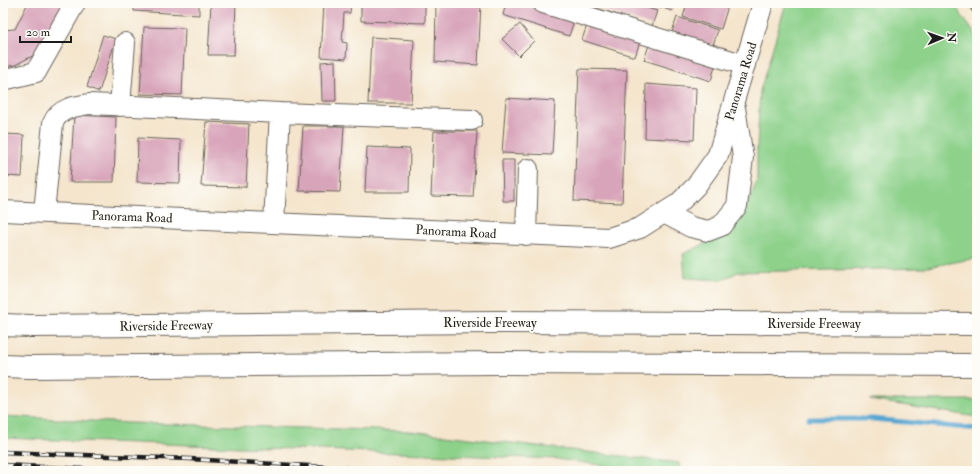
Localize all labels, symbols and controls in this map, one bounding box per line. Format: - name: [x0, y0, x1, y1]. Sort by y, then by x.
- scale bar: [20, 18, 71, 44]
- north arrow: [922, 18, 962, 58]
- text: 20 m: [26, 25, 51, 40]
- text: N: [945, 32, 958, 44]
- street label: Panorama Road: [721, 40, 761, 122]
- street label: Panorama Road: [91, 208, 173, 226]
- street label: Panorama Road: [415, 222, 497, 242]
- street label: Riverside Freeway: [443, 315, 537, 332]
- street label: Riverside Freeway: [767, 316, 861, 333]
- street label: Riverside Freeway: [119, 317, 213, 336]

